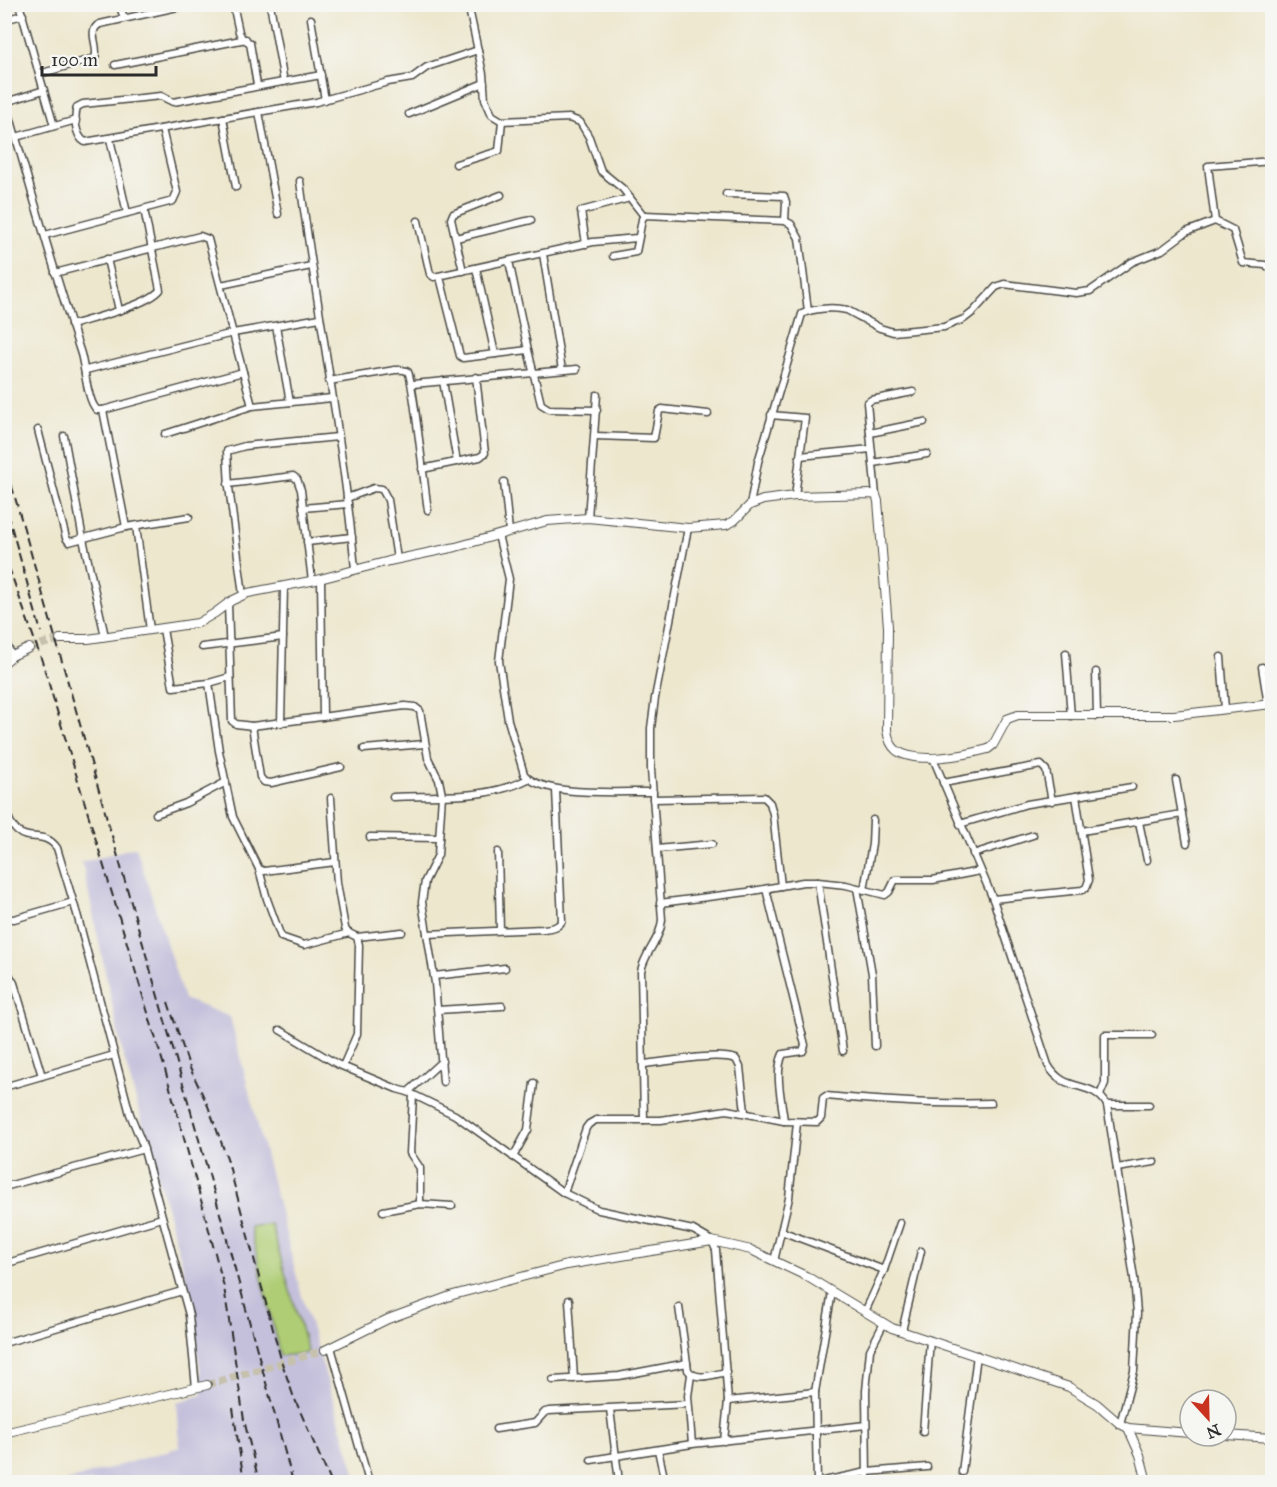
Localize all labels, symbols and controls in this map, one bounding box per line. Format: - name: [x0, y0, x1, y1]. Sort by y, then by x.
- scale bar: [42, 39, 156, 77]
- text: 100 m: [51, 49, 98, 71]
- north arrow: [1178, 1388, 1238, 1448]
- text: N: [1203, 1420, 1223, 1443]

